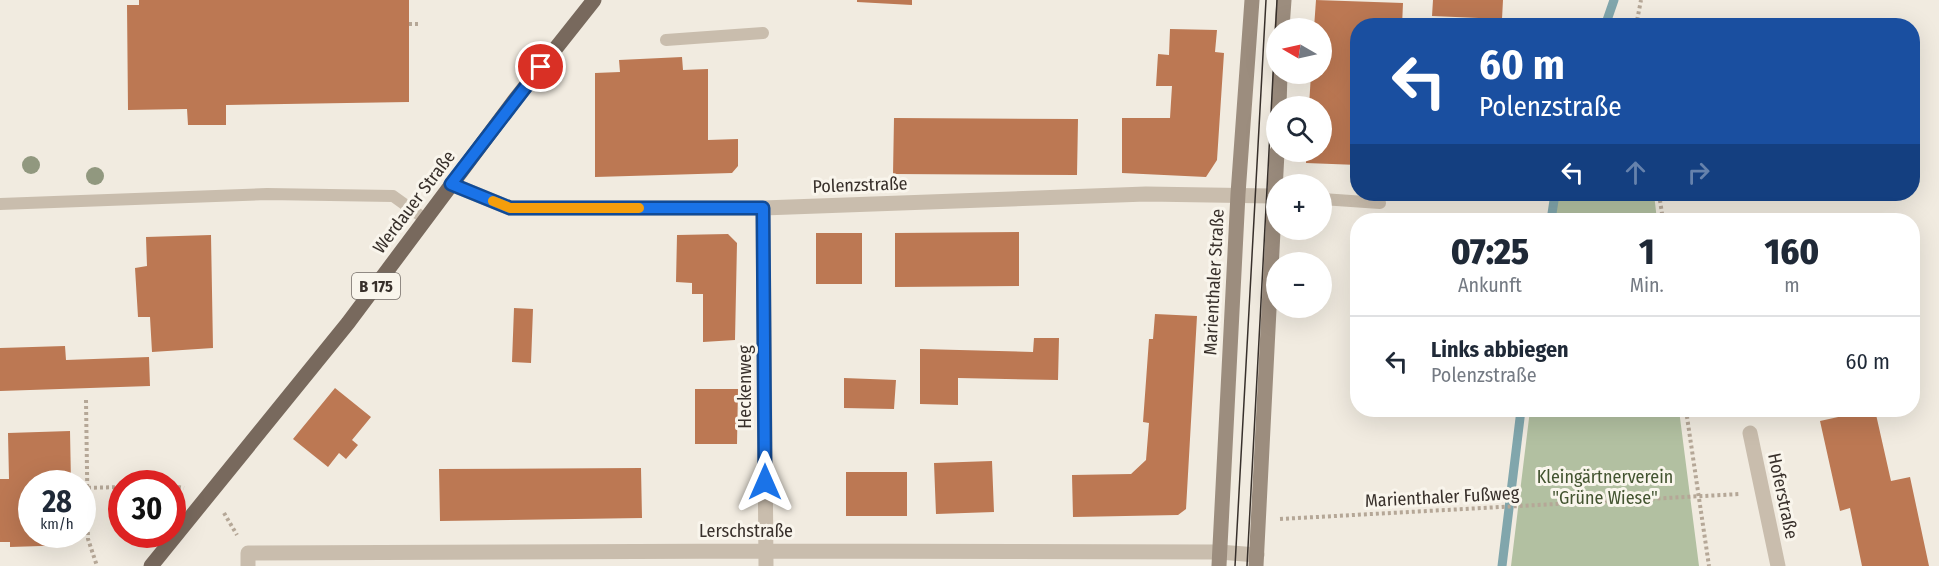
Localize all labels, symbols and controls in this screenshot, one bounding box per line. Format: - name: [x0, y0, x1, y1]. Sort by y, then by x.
- north arrow: [1266, 18, 1332, 84]
- map controls: [1266, 18, 1332, 318]
- text: 60 m: [1479, 40, 1565, 90]
- pin: [515, 41, 566, 92]
- icon: left: [1380, 42, 1458, 120]
- icon: arrive: [524, 50, 557, 83]
- text: Polenzstraße: [1479, 91, 1622, 123]
- button: search: [1266, 96, 1332, 162]
- street label: Werdauer Straße: [368, 146, 460, 258]
- icon: left: [1556, 156, 1589, 189]
- icon: ahead: [1619, 156, 1652, 189]
- icon: right: [1682, 156, 1715, 189]
- street label: Polenzstraße: [812, 172, 908, 198]
- button: +: [1266, 174, 1332, 240]
- street label: Marienthaler Straße: [1199, 208, 1229, 356]
- text: 07:25: [1451, 230, 1529, 274]
- text: 1: [1639, 230, 1655, 274]
- text: 160: [1765, 230, 1819, 274]
- button: −: [1266, 252, 1332, 318]
- road number: B 175: [352, 273, 400, 299]
- text: Ankunft: [1458, 273, 1522, 297]
- text: Min.: [1630, 273, 1664, 297]
- text: m: [1784, 273, 1800, 297]
- text: Links abbiegen: [1431, 336, 1569, 363]
- street label: Heckenweg: [734, 345, 756, 429]
- icon: left: [1380, 345, 1413, 378]
- text: 60 m: [1846, 348, 1890, 375]
- text: Polenzstraße: [1431, 363, 1537, 387]
- position arrow: [733, 450, 797, 514]
- street label: Hoferstraße: [1763, 451, 1803, 541]
- park label: Kleingärtnerverein "Grüne Wiese": [1537, 466, 1673, 509]
- speed limit sign: 30: [108, 470, 186, 548]
- street label: Marienthaler Fußweg: [1364, 482, 1520, 512]
- text: 28: [42, 484, 72, 520]
- text: km/h: [40, 515, 74, 533]
- street label: Lerschstraße: [699, 520, 793, 542]

